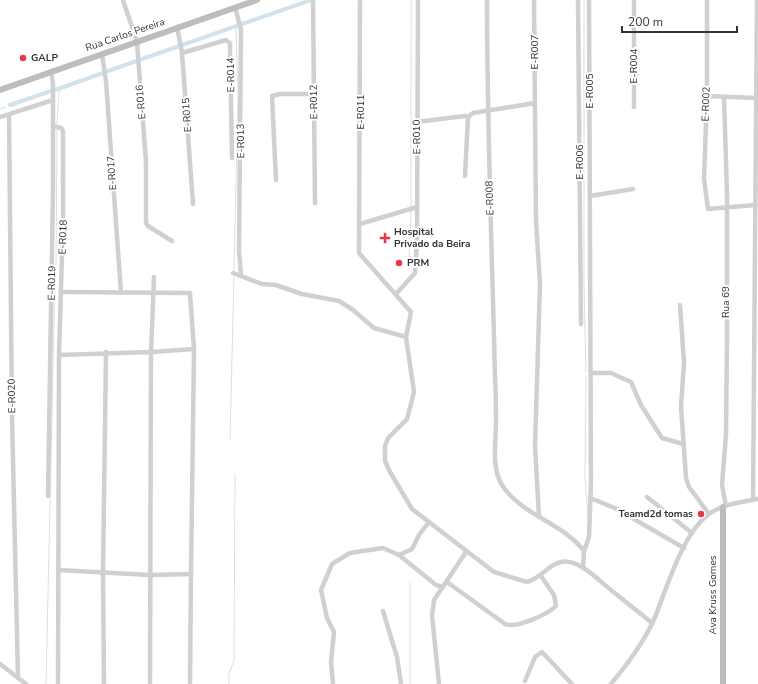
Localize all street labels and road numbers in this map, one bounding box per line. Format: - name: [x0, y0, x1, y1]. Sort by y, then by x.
- street label: Rua Carlos Pereira: [84, 15, 166, 55]
- street label: E-R007: [528, 35, 542, 69]
- street label: E-R004: [627, 49, 641, 83]
- street label: E-R014: [224, 57, 238, 93]
- street label: E-R005: [583, 74, 597, 108]
- street label: E-R016: [133, 84, 149, 120]
- street label: E-R012: [307, 84, 321, 120]
- street label: E-R002: [698, 86, 714, 122]
- street label: E-R011: [354, 95, 368, 129]
- street label: E-R015: [179, 97, 195, 133]
- street label: E-R010: [410, 119, 424, 155]
- street label: E-R013: [234, 123, 248, 159]
- street label: E-R006: [573, 145, 587, 179]
- street label: E-R017: [104, 155, 120, 191]
- street label: E-R008: [482, 180, 498, 216]
- street label: E-R018: [55, 219, 71, 255]
- street label: E-R019: [45, 265, 59, 301]
- street label: Rua 69: [719, 286, 733, 318]
- street label: E-R020: [5, 378, 19, 414]
- street label: Ava Kruss Gomes: [706, 555, 720, 635]

